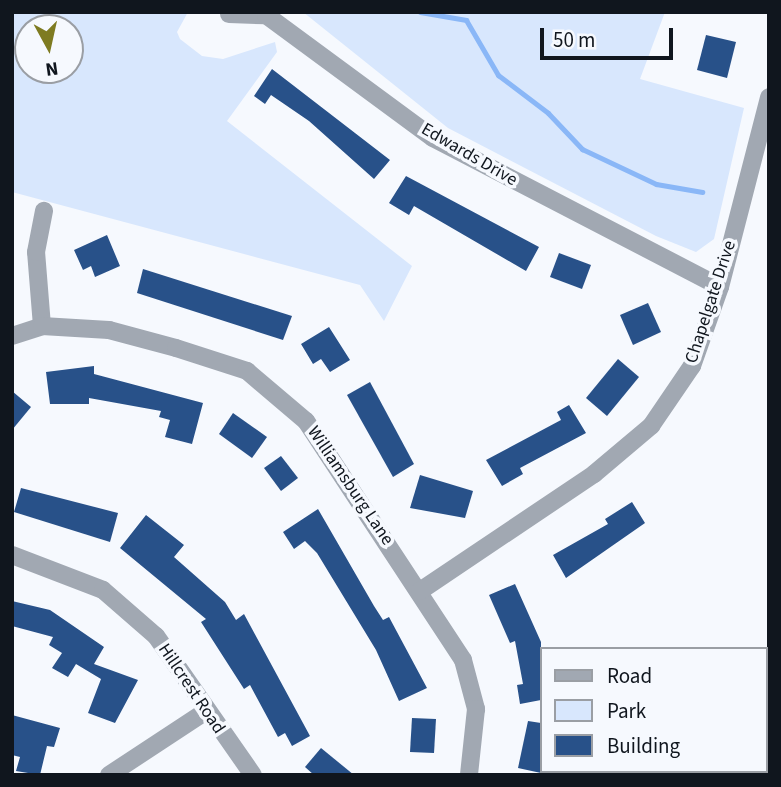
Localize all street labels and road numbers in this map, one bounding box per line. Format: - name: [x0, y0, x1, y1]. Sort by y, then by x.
- street label: Edwards Drive: [417, 119, 521, 191]
- street label: Chapelgate Drive: [681, 238, 741, 366]
- street label: Williamsburg Lane: [302, 422, 398, 550]
- street label: Hillcrest Road: [153, 640, 229, 738]

